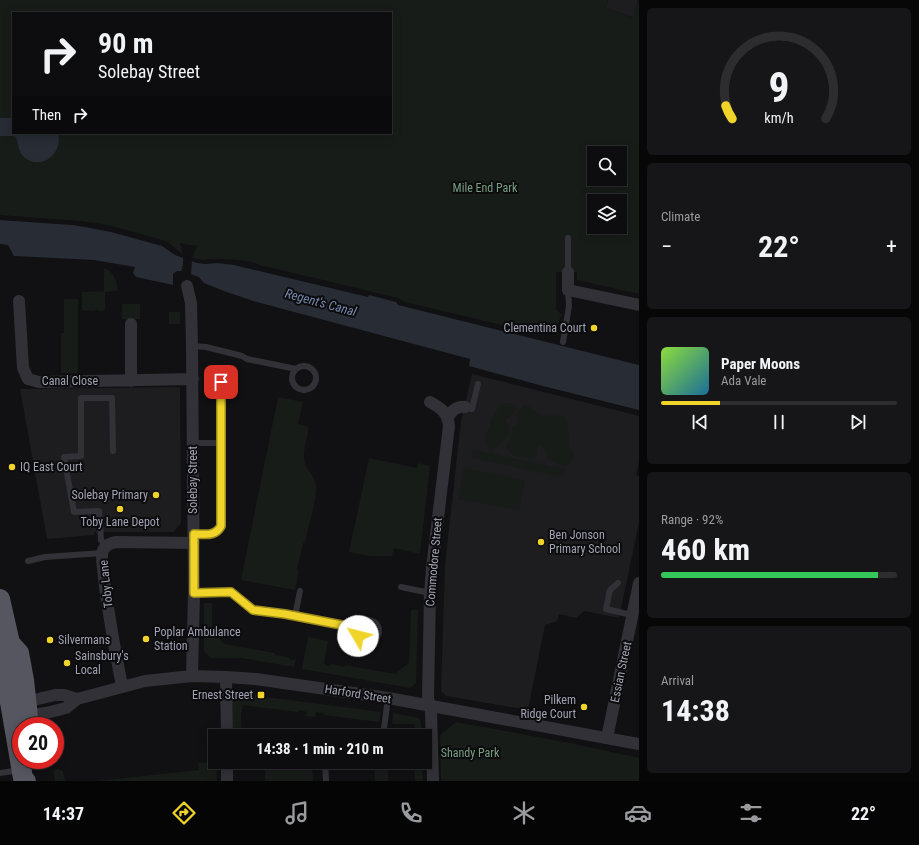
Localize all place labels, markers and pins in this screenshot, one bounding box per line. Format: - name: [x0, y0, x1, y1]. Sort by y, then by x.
- place label: Clementina Court: [504, 321, 586, 335]
- marker: Clementina Court: [589, 323, 599, 333]
- pin: [204, 365, 238, 399]
- place label: IQ East Court: [20, 460, 83, 474]
- marker: IQ East Court: [7, 462, 17, 472]
- place label: Solebay Primary: [71, 488, 148, 502]
- marker: Solebay Primary: [151, 490, 161, 500]
- marker: Toby Lane Depot: [115, 504, 125, 514]
- place label: Toby Lane Depot: [81, 515, 160, 529]
- place label: Ben Jonson Primary School: [549, 528, 621, 556]
- marker: Ben Jonson Primary School: [536, 537, 546, 547]
- place label: Poplar Ambulance Station: [154, 625, 241, 653]
- place label: Silvermans: [58, 633, 110, 647]
- marker: Poplar Ambulance Station: [141, 634, 151, 644]
- marker: Silvermans: [45, 635, 55, 645]
- place label: Sainsbury's Local: [75, 649, 129, 677]
- marker: Sainsbury's Local: [62, 658, 72, 668]
- place label: Ernest Street: [192, 688, 253, 702]
- marker: Ernest Street: [256, 690, 266, 700]
- place label: Pilkem Ridge Court: [521, 693, 576, 721]
- marker: Pilkem Ridge Court: [579, 702, 589, 712]

